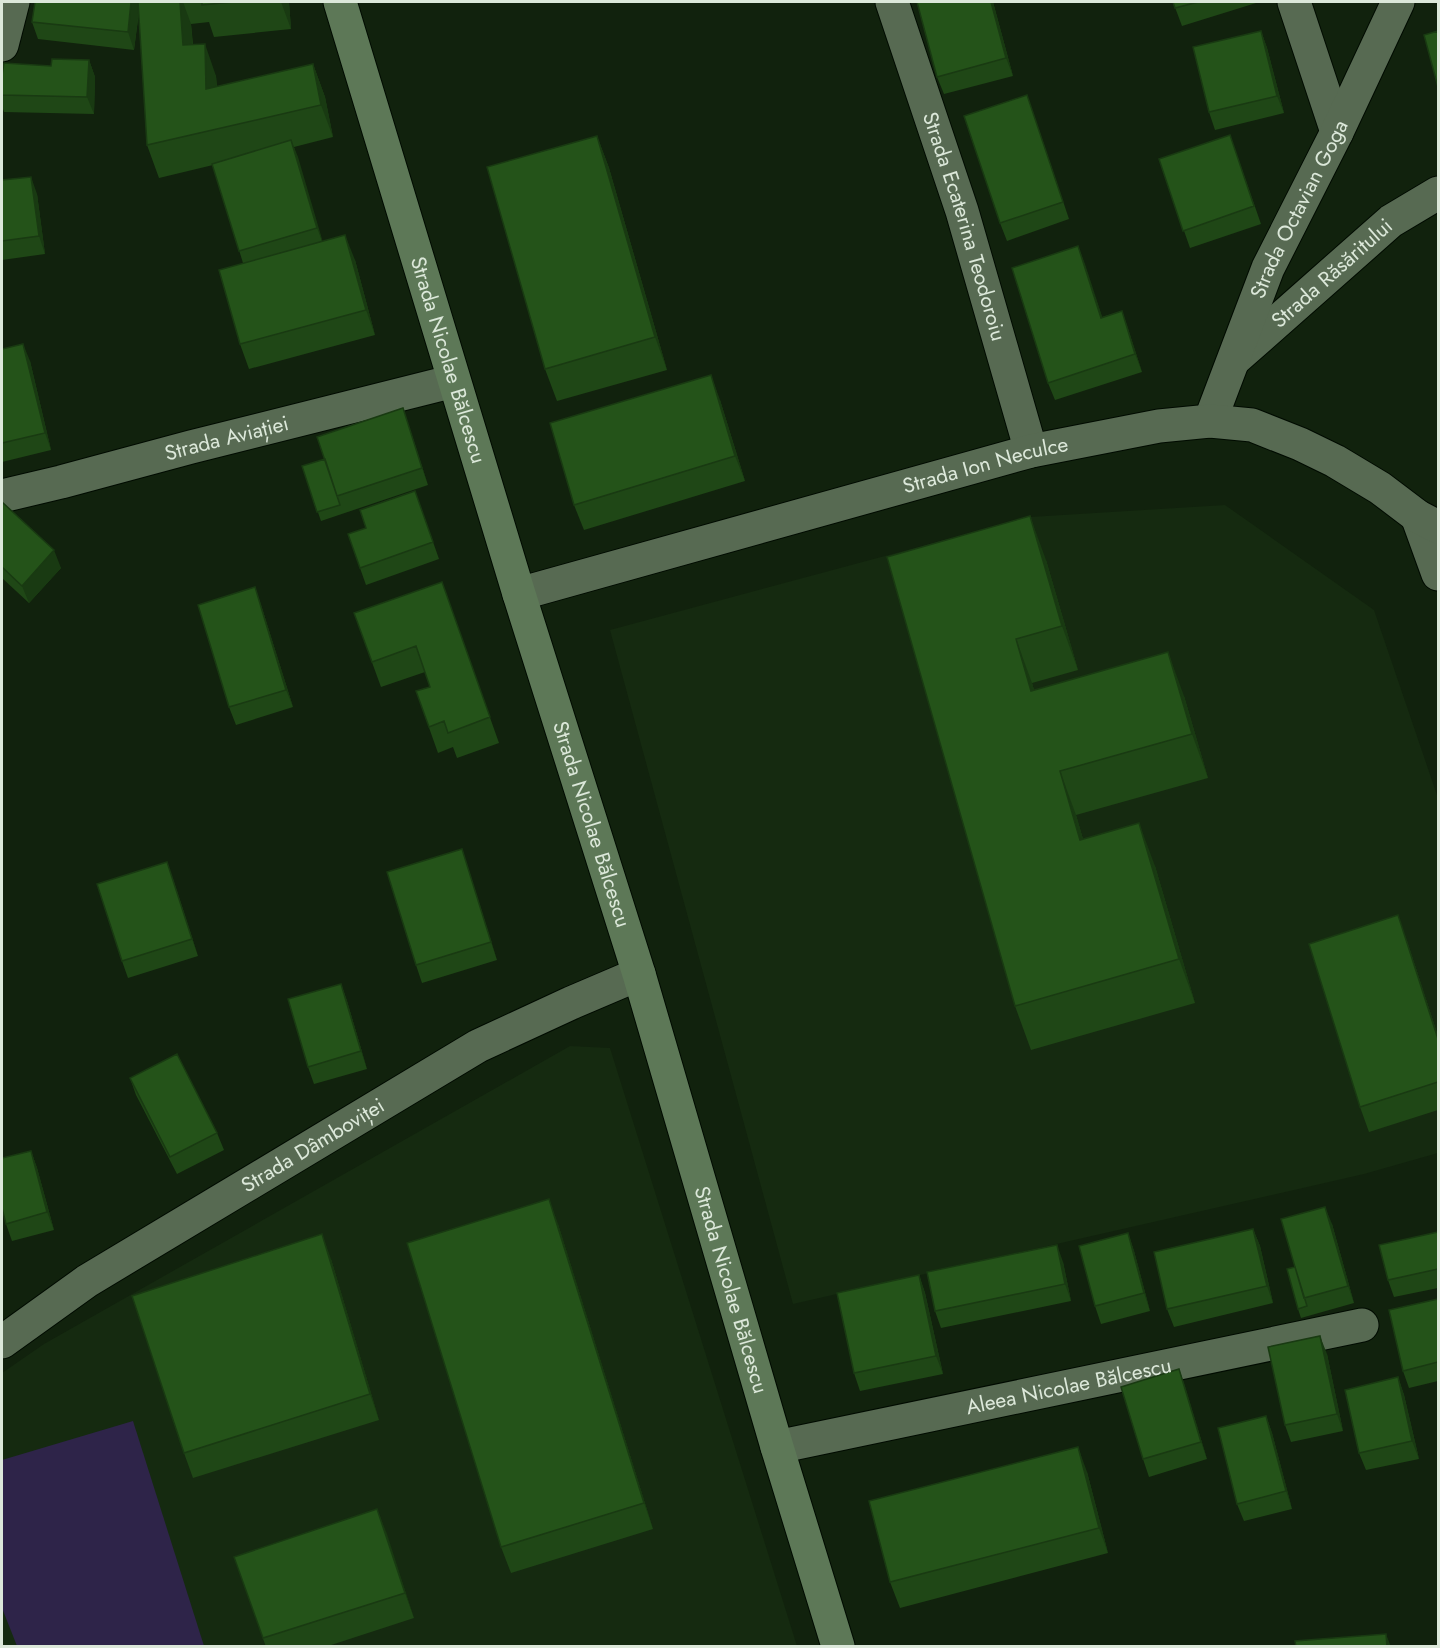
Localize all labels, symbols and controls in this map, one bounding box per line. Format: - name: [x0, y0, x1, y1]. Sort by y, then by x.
- street label: Strada Ecaterina Teodoroiu: [915, 108, 1014, 345]
- street label: Strada Octavian Goga: [1243, 115, 1356, 303]
- street label: Strada Răsăritului: [1265, 211, 1399, 335]
- street label: Strada Nicolae Bălcescu: [403, 253, 494, 467]
- street label: Strada Aviației: [161, 408, 292, 468]
- street label: Strada Ion Neculce: [899, 429, 1071, 501]
- street label: Strada Nicolae Bălcescu: [545, 717, 638, 931]
- street label: Strada Dâmboviței: [235, 1091, 390, 1200]
- street label: Strada Nicolae Bălcescu: [687, 1183, 776, 1397]
- street label: Aleea Nicolae Bălcescu: [963, 1350, 1174, 1422]

